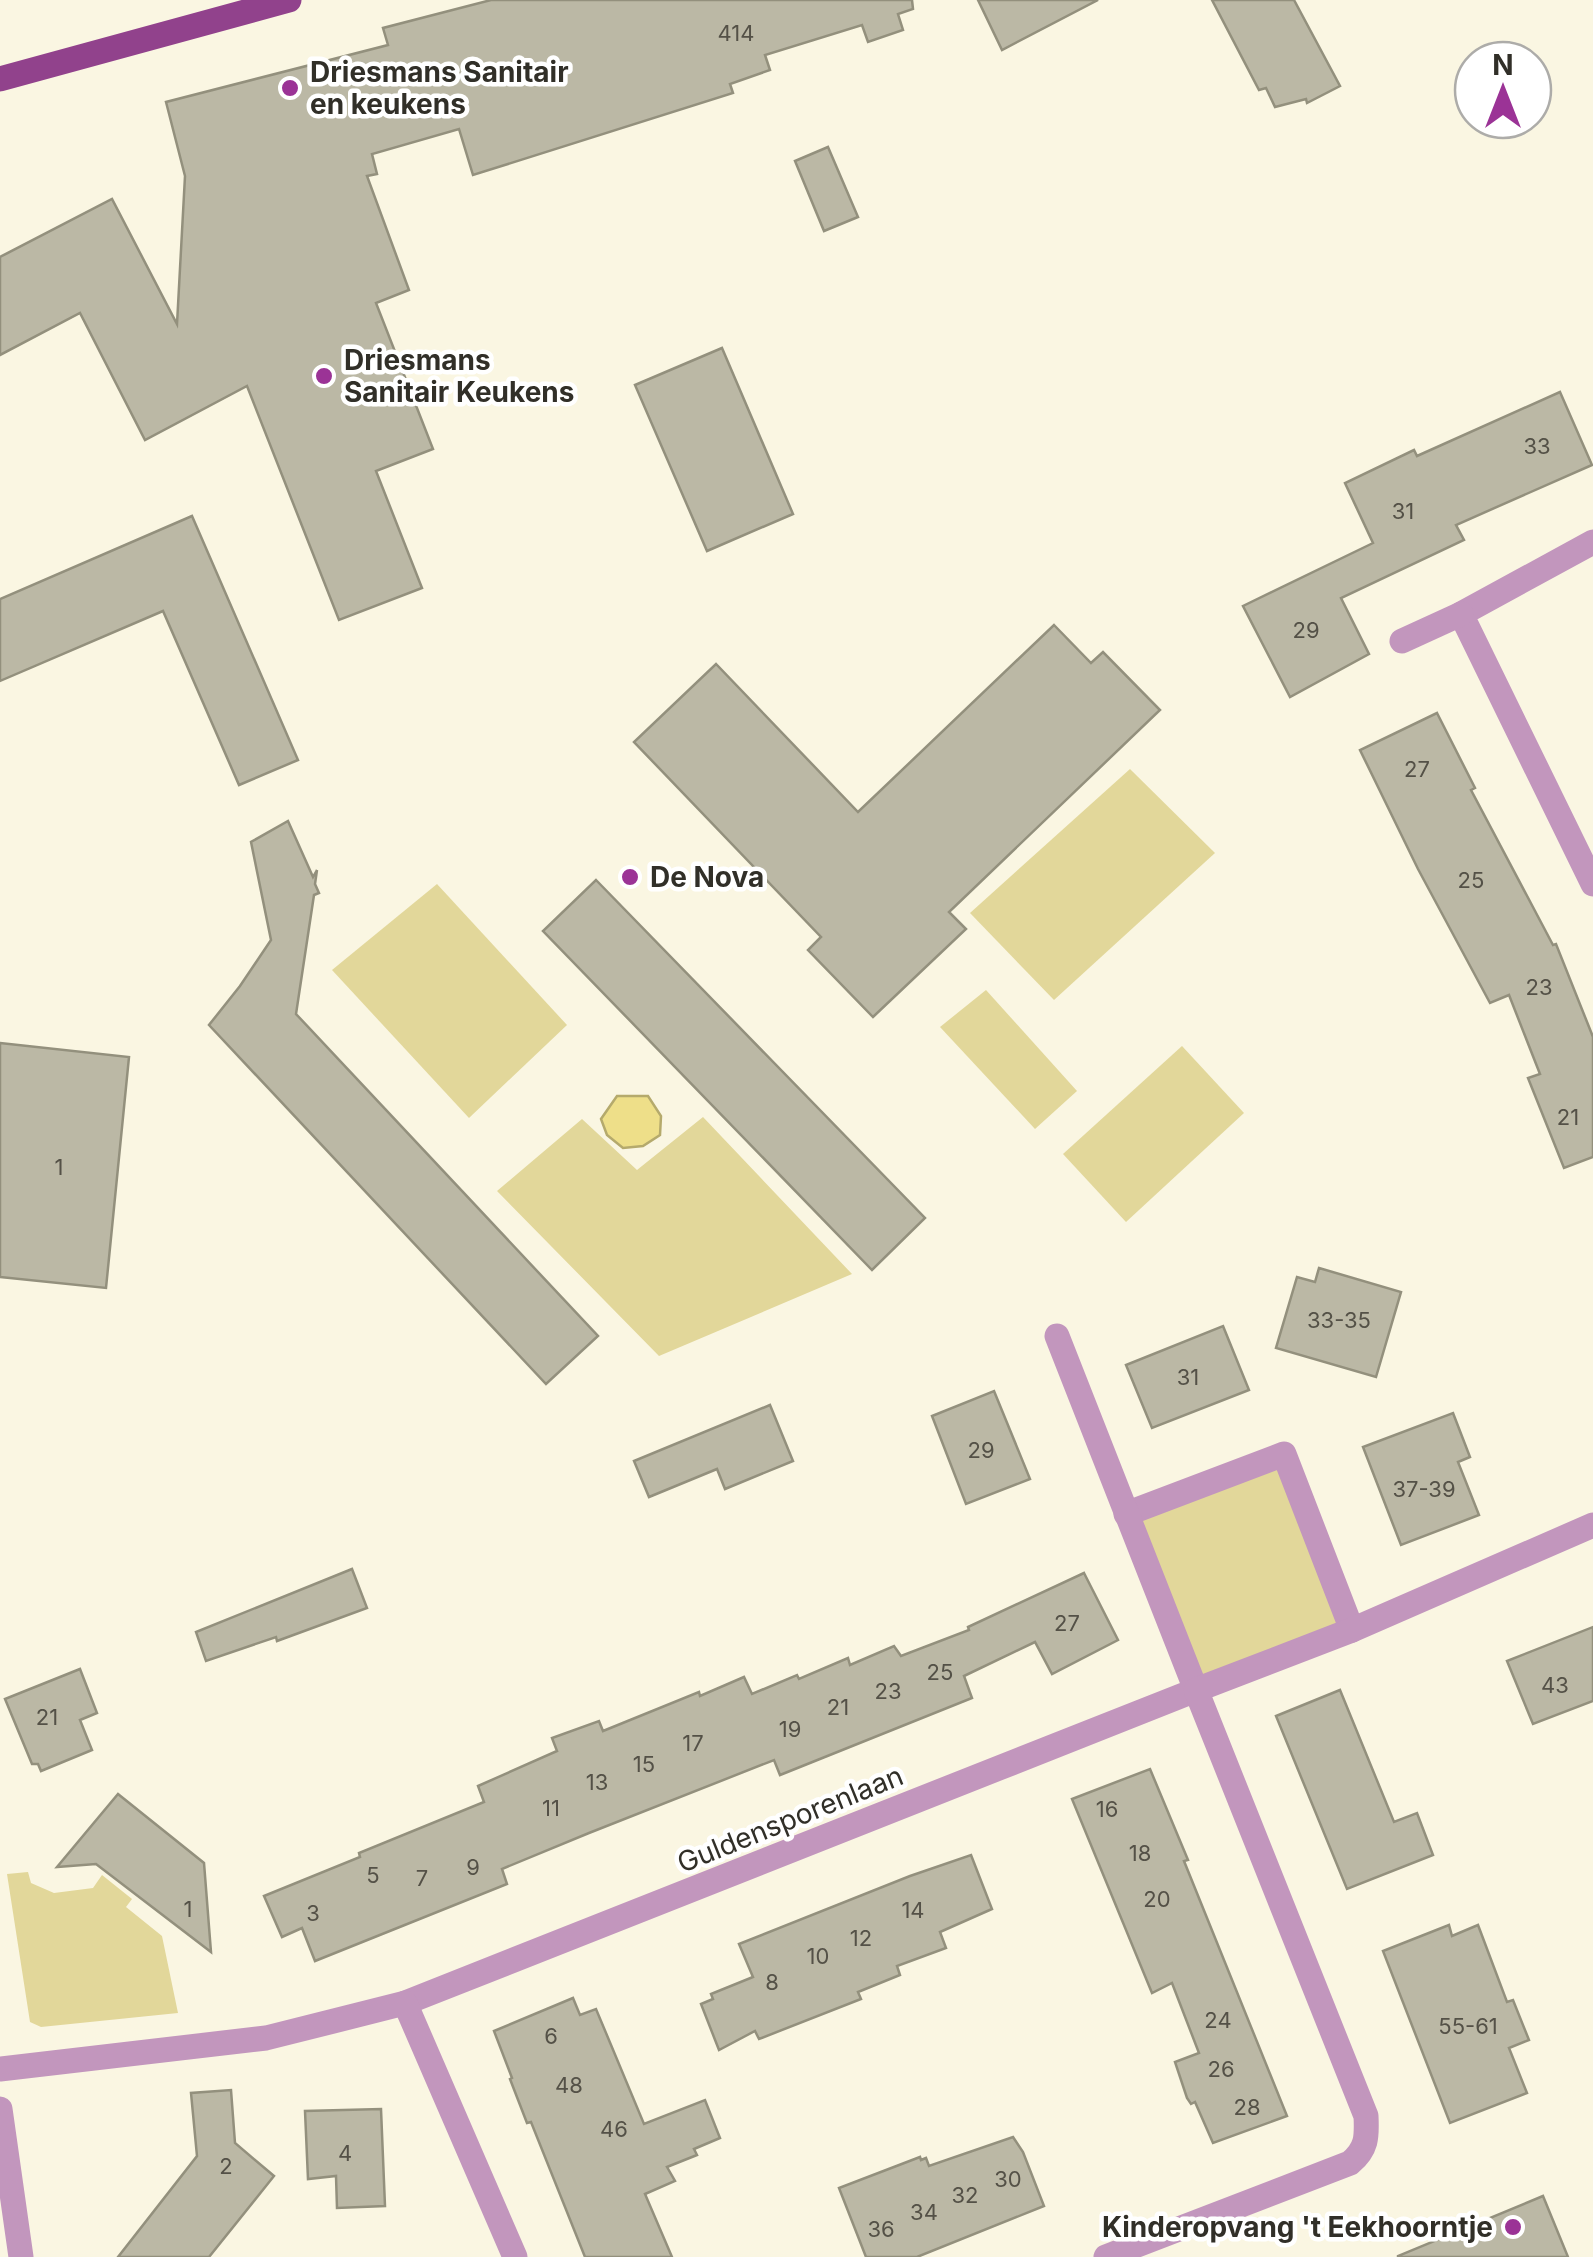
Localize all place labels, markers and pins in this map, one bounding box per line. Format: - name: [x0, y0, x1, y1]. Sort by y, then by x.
- place label: Driesmans Sanitair en keukens: [310, 55, 569, 121]
- marker: Driesmans Sanitair en keukens: [279, 77, 301, 99]
- place label: Driesmans Sanitair Keukens: [344, 343, 574, 409]
- marker: Driesmans Sanitair Keukens: [313, 365, 335, 387]
- place label: De Nova: [650, 860, 764, 894]
- marker: De Nova: [619, 866, 641, 888]
- place label: Kinderopvang 't Eekhoorntje: [1102, 2210, 1493, 2244]
- marker: Kinderopvang 't Eekhoorntje: [1502, 2216, 1524, 2238]

